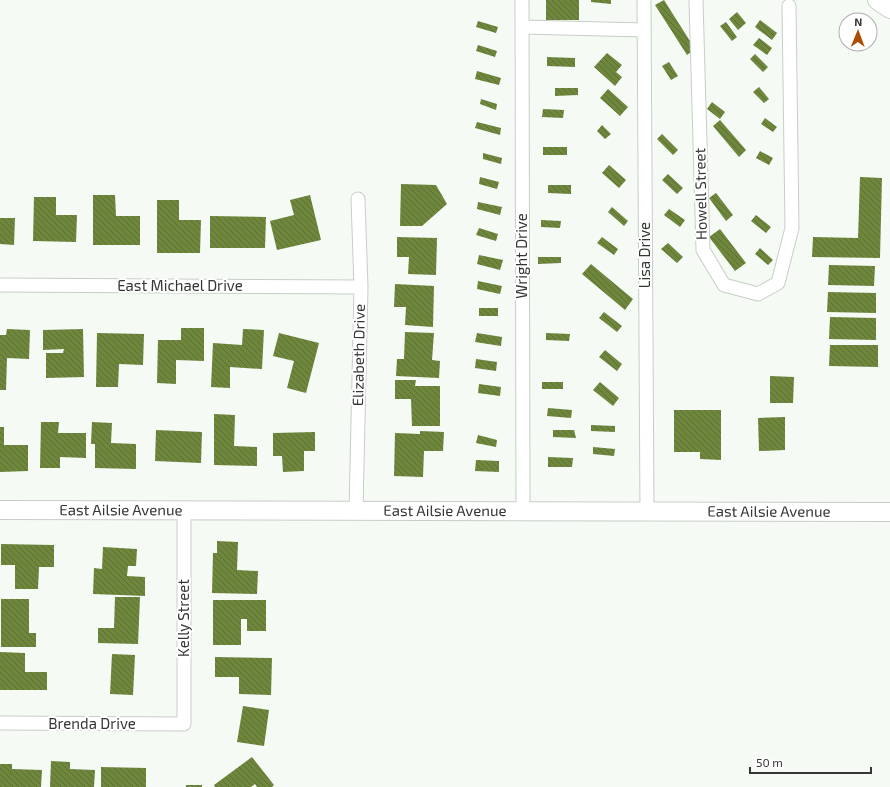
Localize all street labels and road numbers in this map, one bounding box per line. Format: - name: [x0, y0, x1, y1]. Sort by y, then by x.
- street label: Howell Street: [690, 147, 710, 240]
- street label: Wright Drive: [512, 213, 530, 299]
- street label: Lisa Drive: [635, 222, 653, 288]
- street label: East Michael Drive: [117, 276, 243, 294]
- street label: Elizabeth Drive: [348, 304, 368, 406]
- street label: East Ailsie Avenue: [59, 500, 183, 518]
- street label: East Ailsie Avenue: [383, 501, 507, 519]
- street label: East Ailsie Avenue: [707, 502, 831, 520]
- street label: Kelly Street: [174, 579, 192, 657]
- street label: Brenda Drive: [48, 714, 136, 732]

